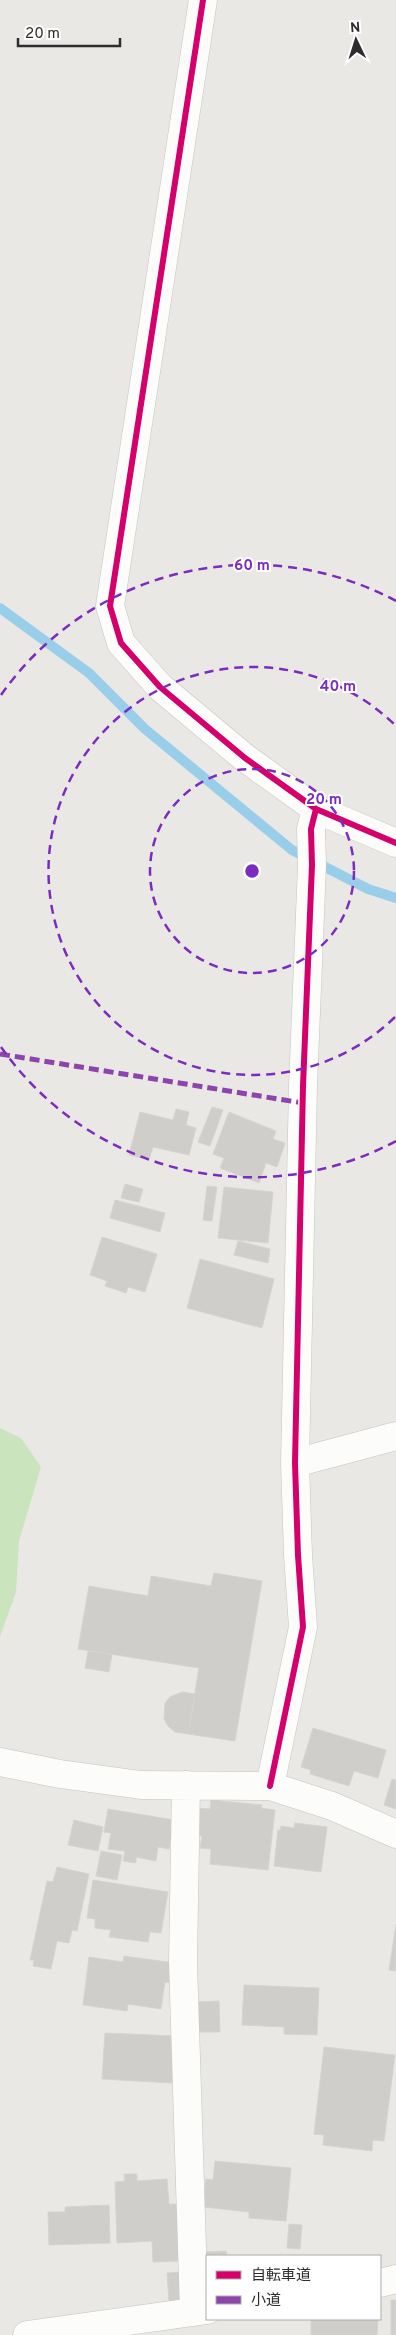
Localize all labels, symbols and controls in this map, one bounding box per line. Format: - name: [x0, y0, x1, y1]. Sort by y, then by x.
- scale bar: [18, 15, 120, 47]
- north arrow: [331, 15, 381, 65]
- text: N: [350, 20, 361, 37]
- text: 20 m: [25, 25, 60, 44]
- text: 60 m: [234, 557, 270, 576]
- text: 40 m: [320, 678, 356, 697]
- text: 20 m: [306, 791, 342, 810]
- centre of rings: [243, 862, 261, 880]
- legend: [206, 2255, 381, 2320]
- text: 自転車道: [251, 2267, 311, 2286]
- text: 小道: [251, 2292, 281, 2311]

